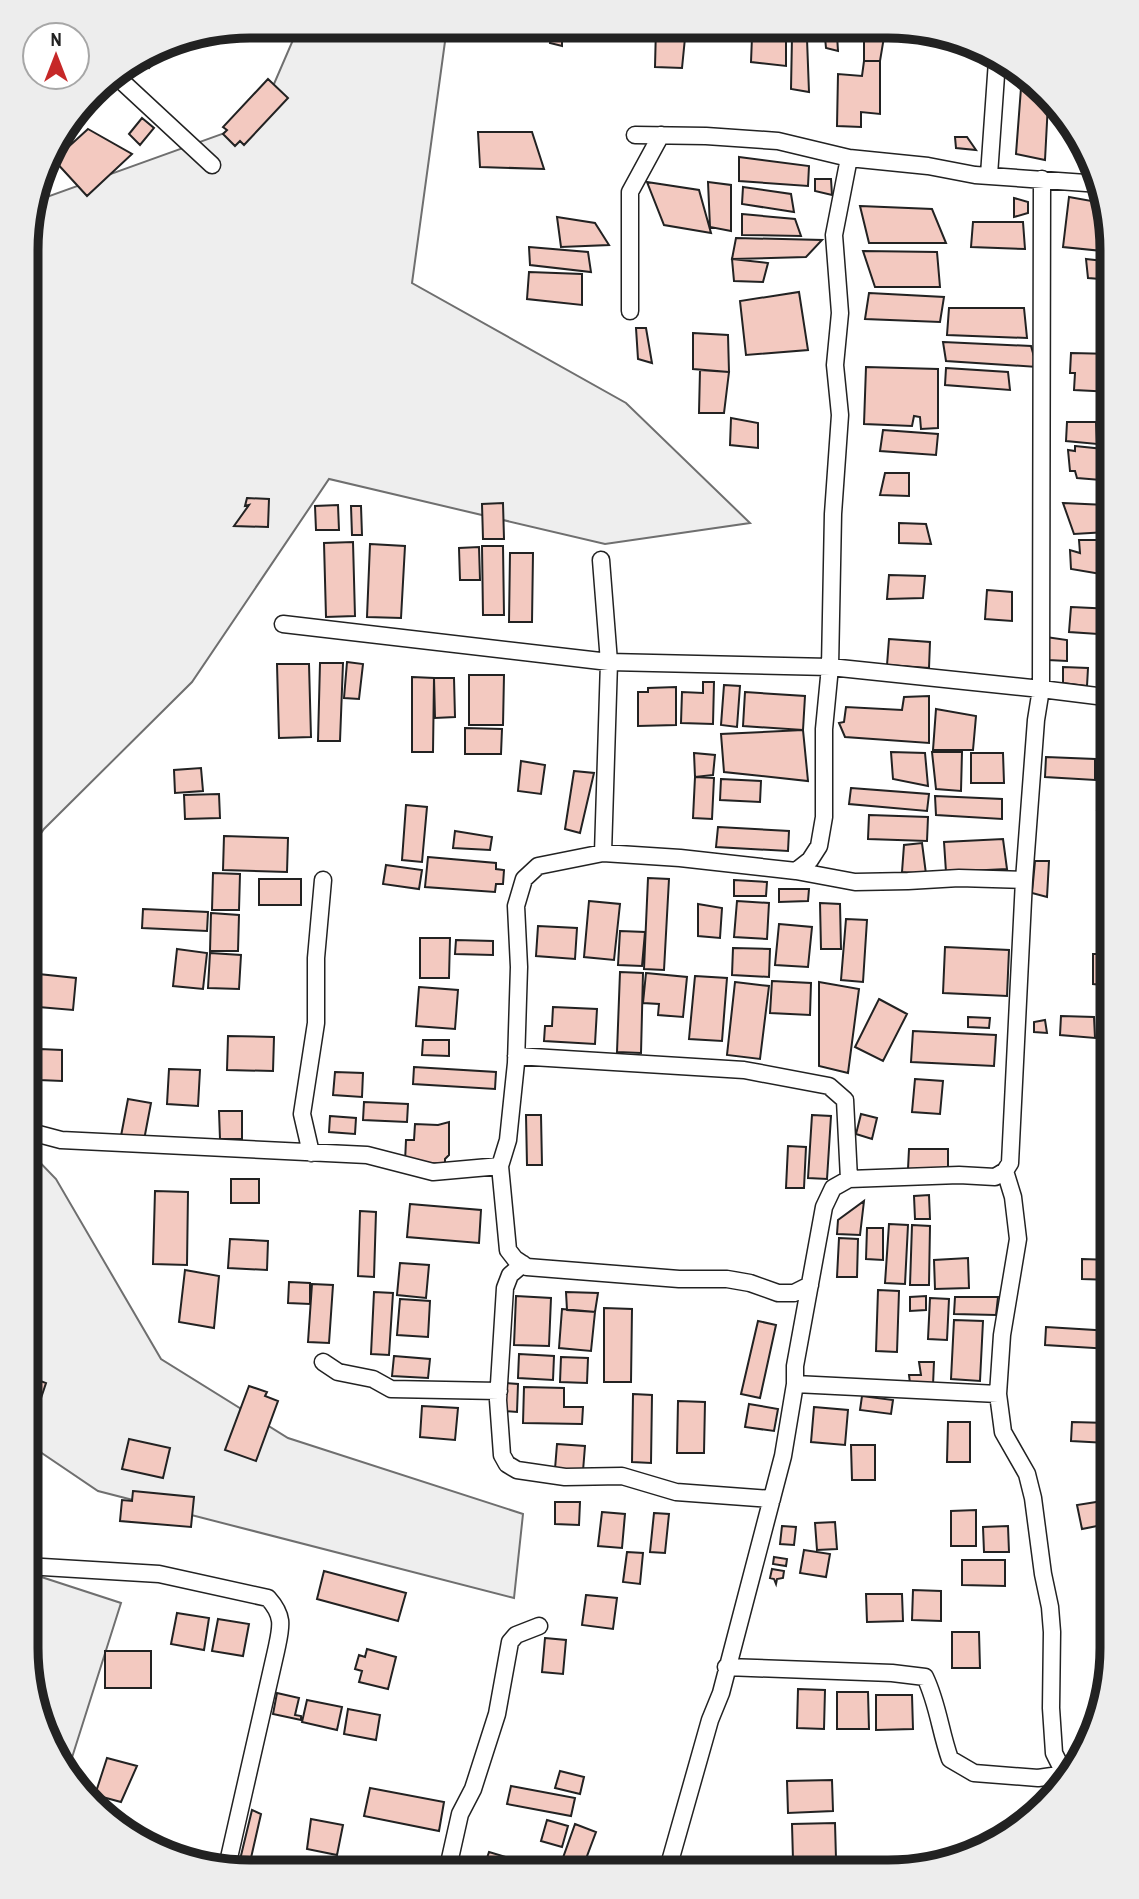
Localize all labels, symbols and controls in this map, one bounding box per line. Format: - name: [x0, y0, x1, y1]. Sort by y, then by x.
- north arrow: [21, 21, 91, 91]
- text: N: [50, 26, 62, 52]

